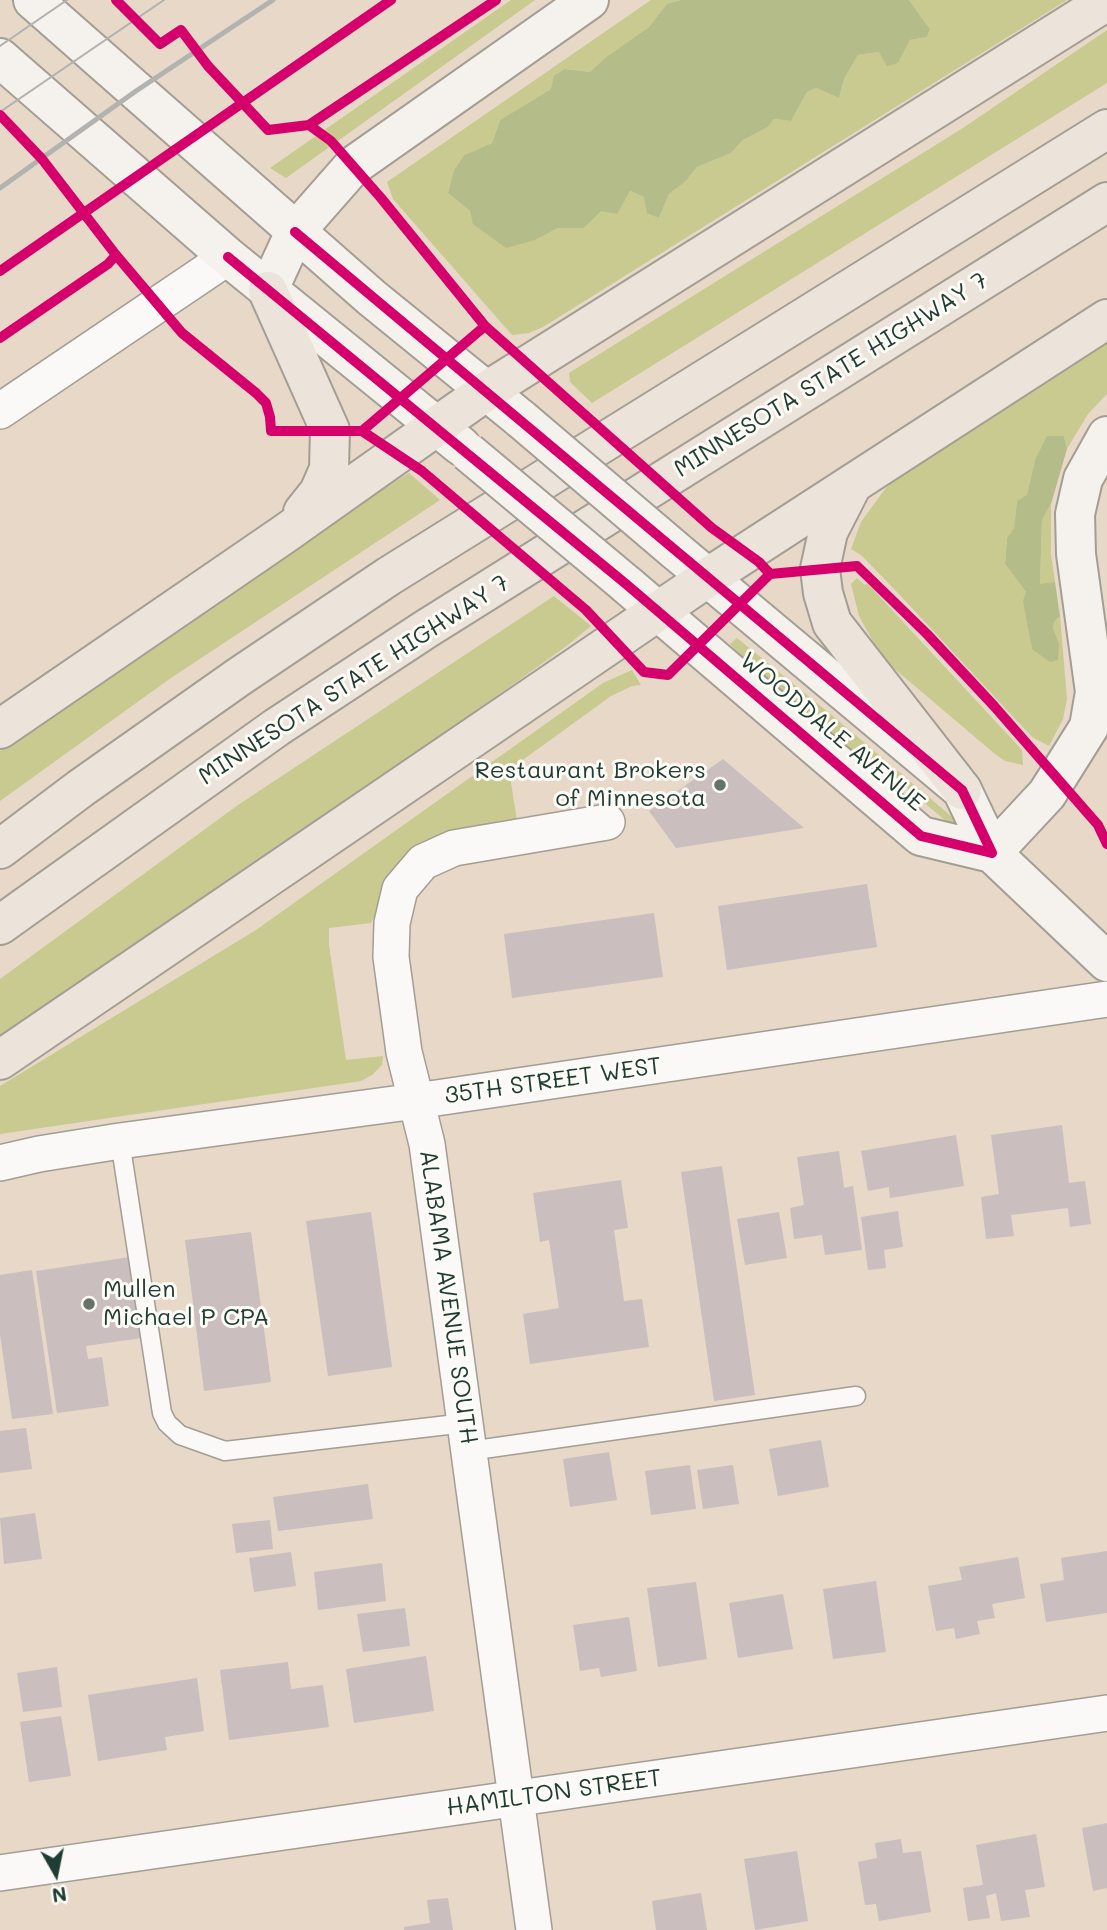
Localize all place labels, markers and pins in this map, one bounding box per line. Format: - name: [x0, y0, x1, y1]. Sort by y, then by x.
- place label: Restaurant Brokers of Minnesota: [474, 757, 706, 813]
- marker: Restaurant Brokers of Minnesota: [712, 777, 728, 793]
- place label: Mullen Michael P CPA: [103, 1276, 269, 1332]
- marker: Mullen Michael P CPA: [81, 1296, 97, 1312]

